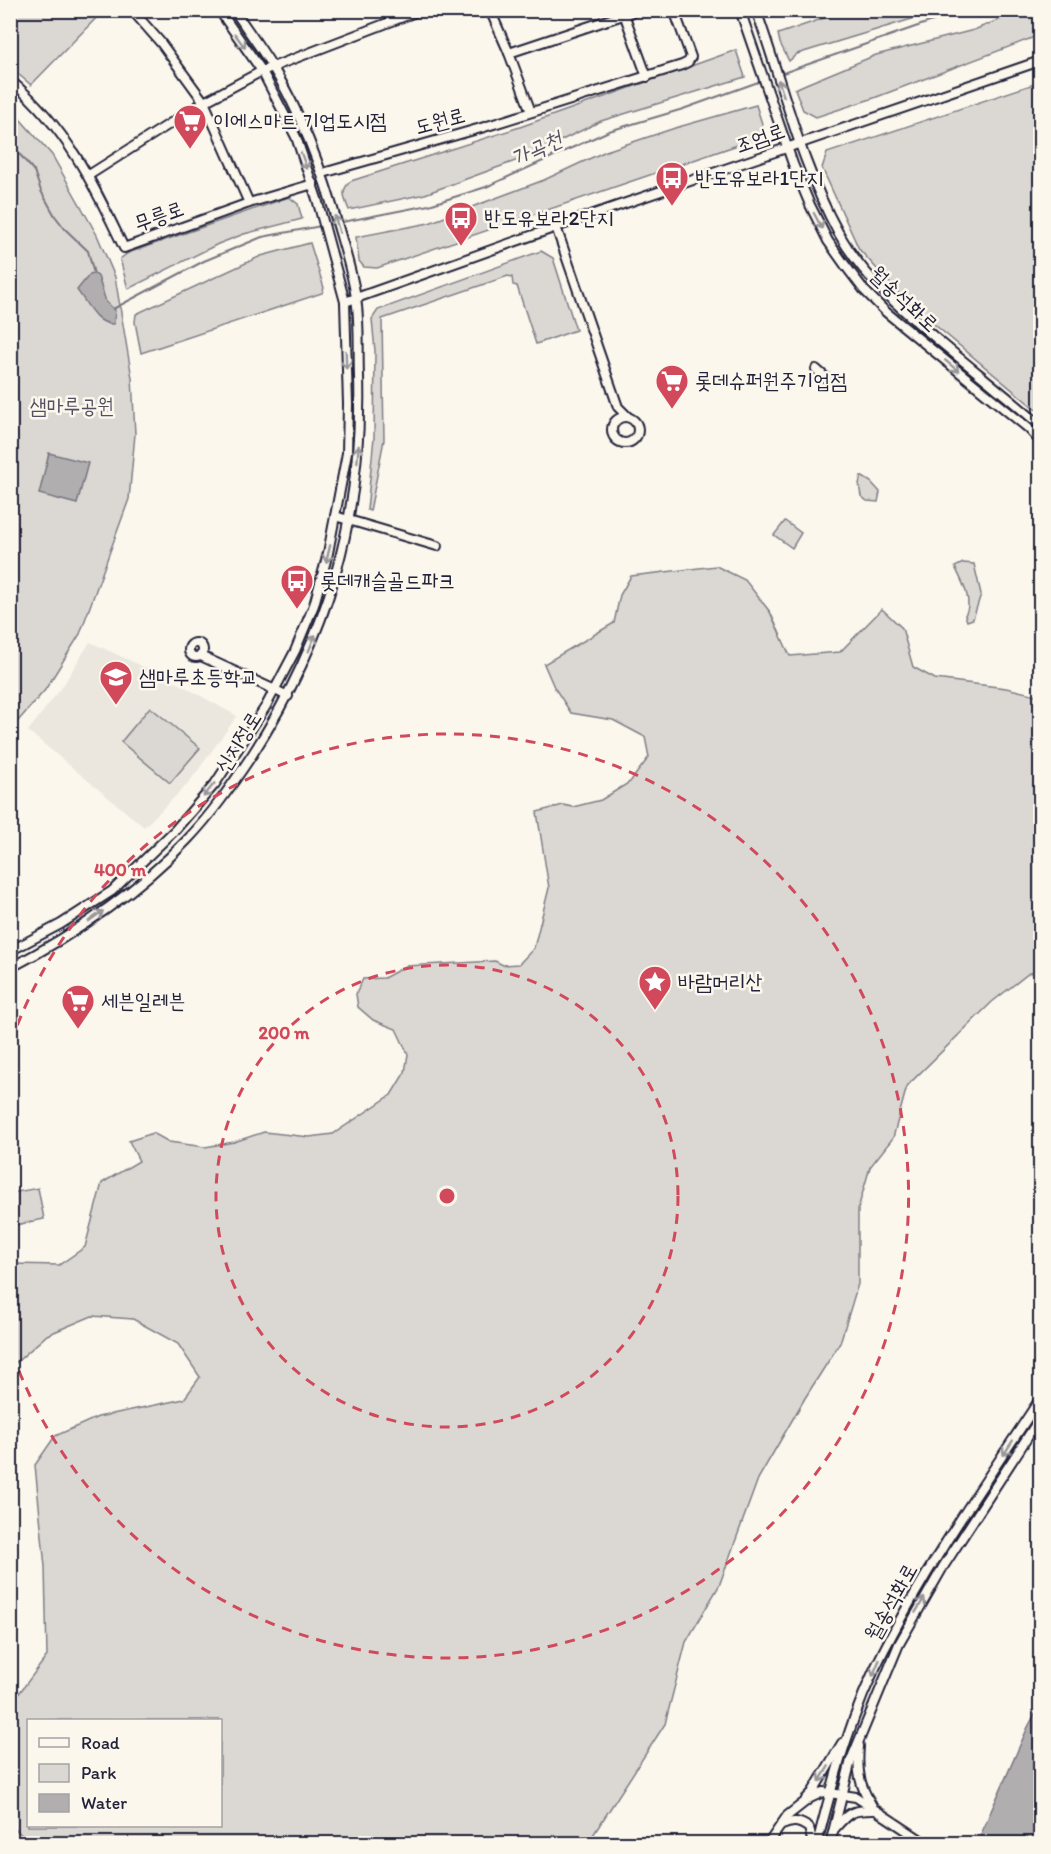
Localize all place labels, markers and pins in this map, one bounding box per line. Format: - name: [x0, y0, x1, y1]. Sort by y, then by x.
- supermarket icon: 이에스마트 기업도시점: [172, 103, 208, 150]
- place label: 이에스마트 기업도시점: [213, 108, 387, 133]
- bus stop icon: 반도유보라1단지: [654, 160, 690, 207]
- place label: 반도유보라1단지: [695, 165, 823, 190]
- bus stop icon: 반도유보라2단지: [443, 200, 479, 247]
- place label: 반도유보라2단지: [484, 205, 613, 230]
- supermarket icon: 롯데슈퍼원주기업점: [654, 363, 690, 410]
- place label: 롯데슈퍼원주기업점: [695, 368, 847, 393]
- bus stop icon: 롯데캐슬골드파크: [279, 563, 315, 610]
- place label: 롯데캐슬골드파크: [320, 568, 455, 593]
- school or university icon: 샘마루초등학교: [98, 659, 134, 706]
- place label: 샘마루초등학교: [139, 664, 257, 689]
- place icon: 바람머리산: [637, 964, 673, 1011]
- place label: 바람머리산: [678, 969, 763, 994]
- supermarket icon: 세븐일레븐: [60, 983, 96, 1030]
- place label: 세븐일레븐: [101, 988, 186, 1013]
- centre of rings: [437, 1186, 457, 1206]

